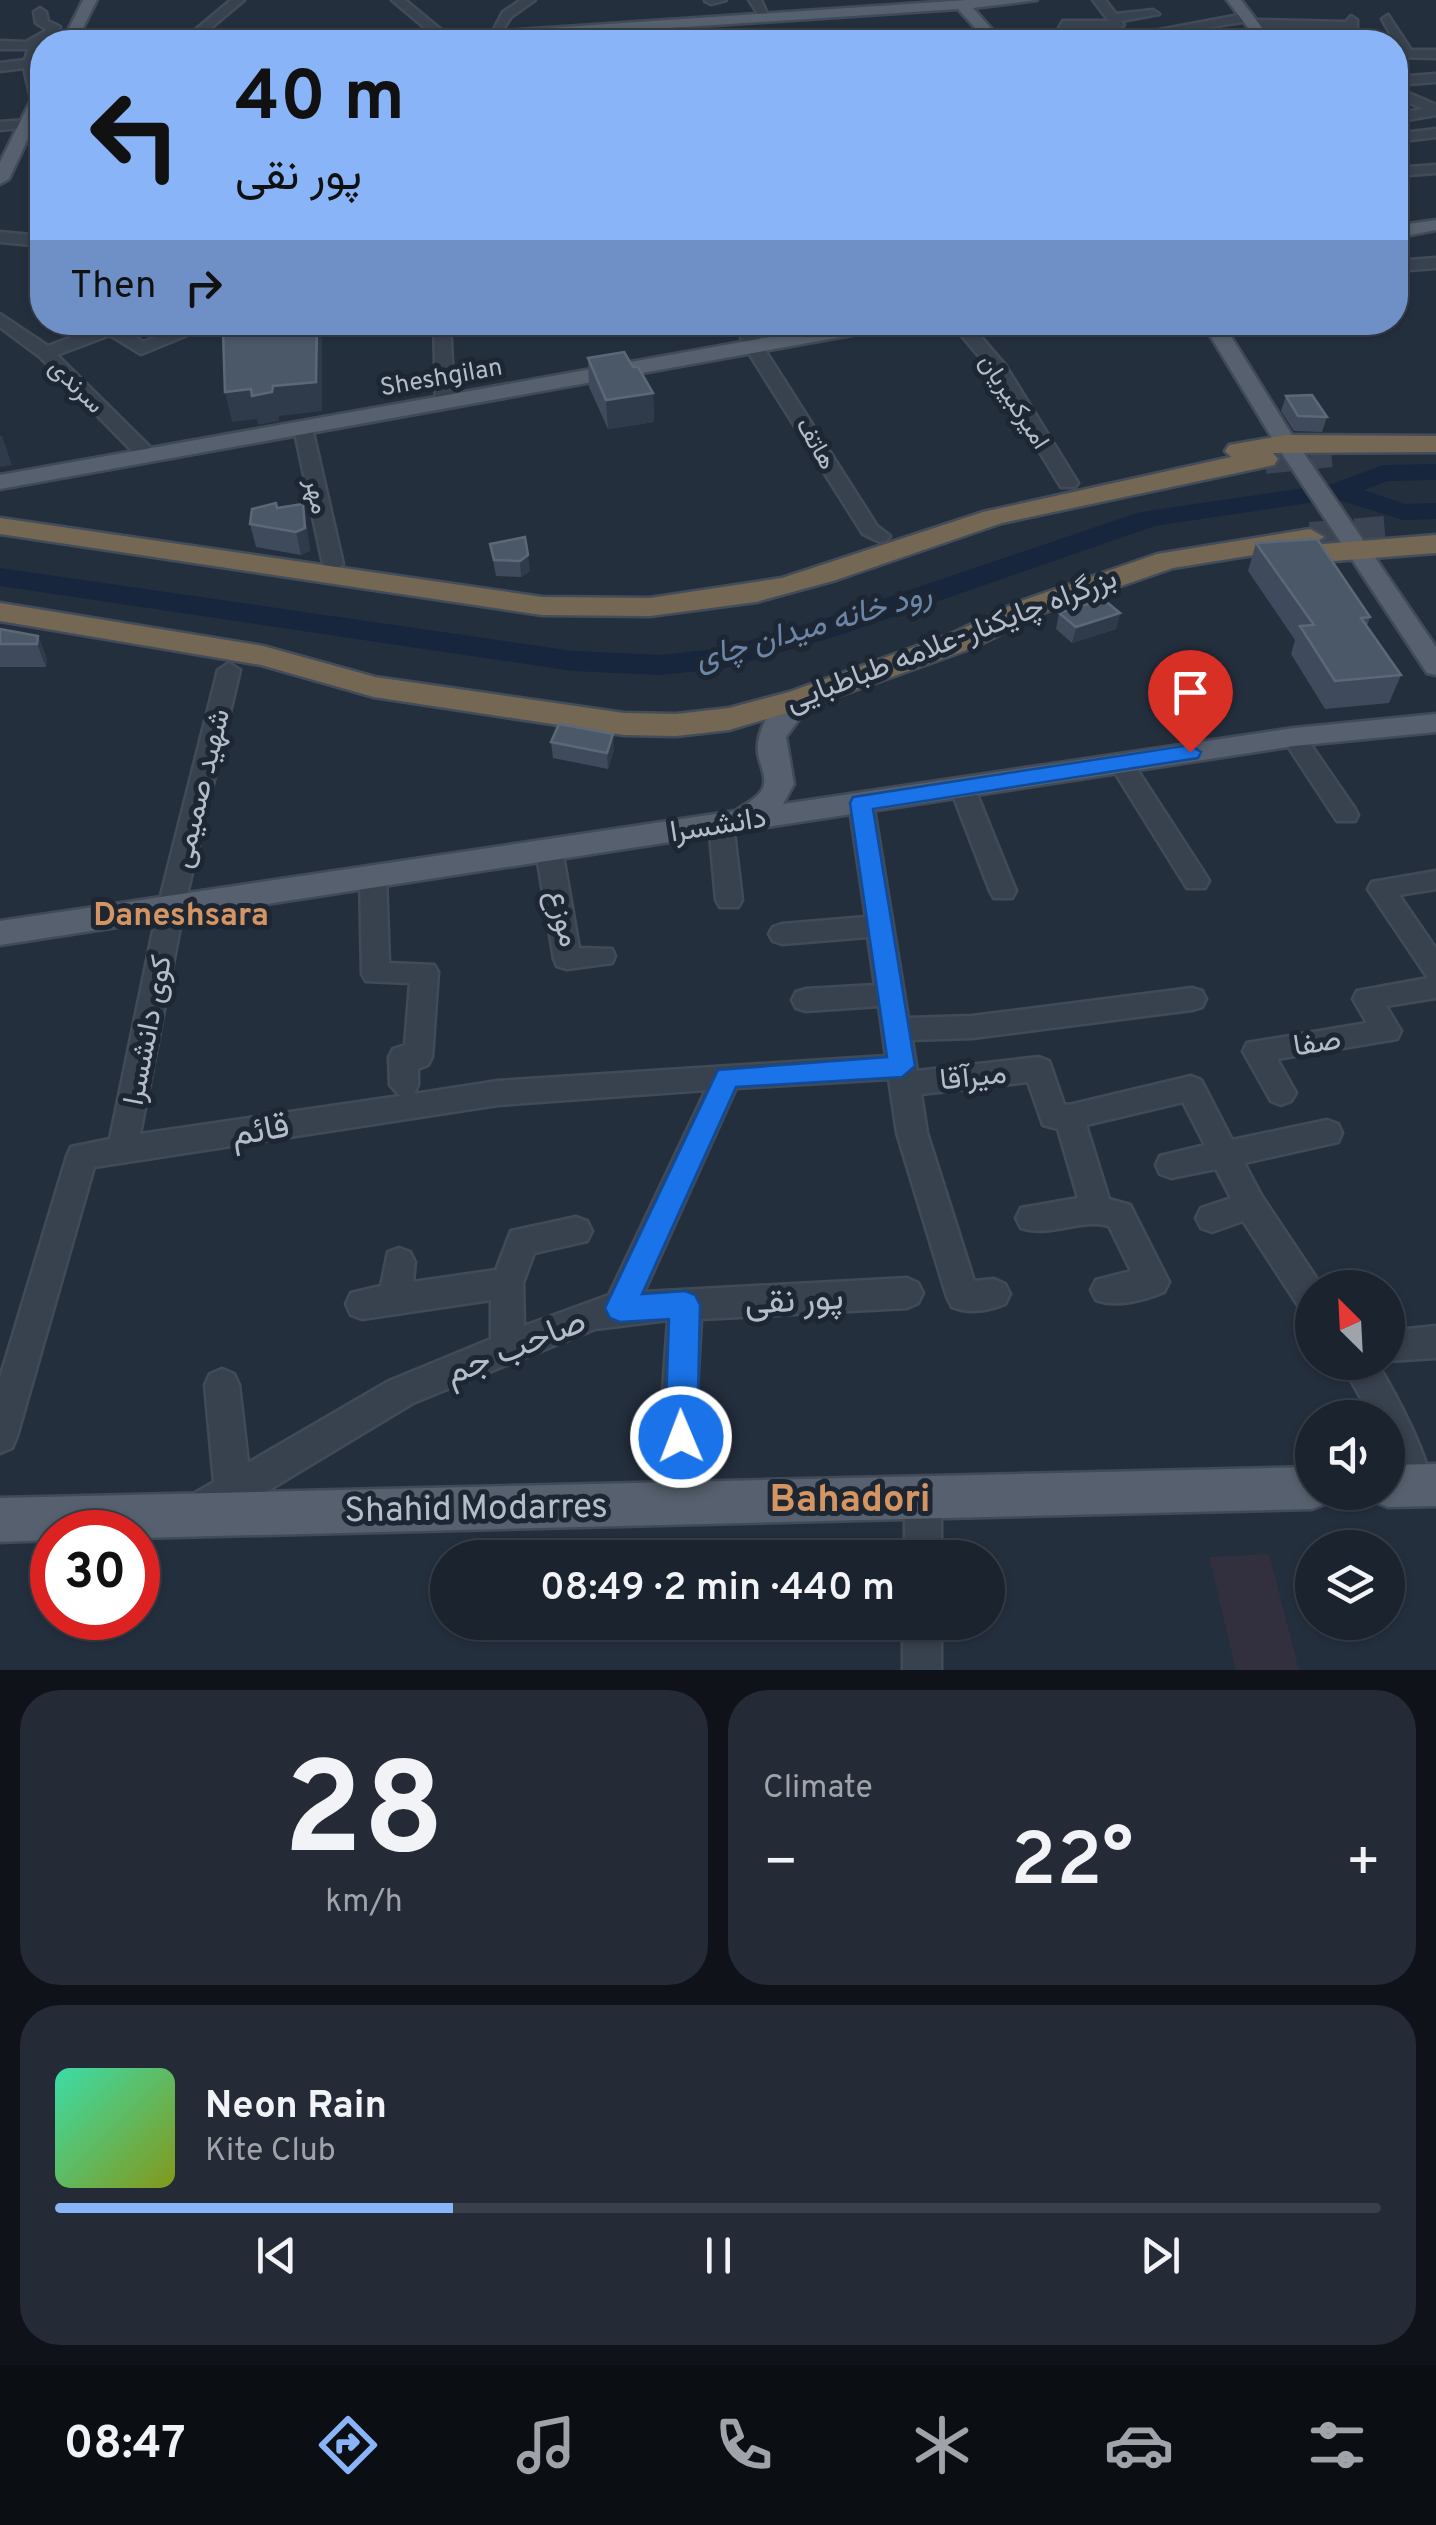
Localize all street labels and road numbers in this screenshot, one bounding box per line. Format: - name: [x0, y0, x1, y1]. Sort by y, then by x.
- street label: امیرکبیریان: [970, 349, 1055, 456]
- street label: Sheshgilan: [378, 352, 505, 405]
- street label: سرندی: [40, 353, 109, 422]
- street label: هاتف: [787, 413, 842, 476]
- street label: مهر: [296, 475, 334, 517]
- street label: بزرگراه چایکنار-علامه طباطبایی: [781, 561, 1123, 722]
- street label: شهید صمیمی: [165, 705, 240, 872]
- street label: دانشسرا: [668, 801, 769, 852]
- street label: موزع: [537, 886, 587, 951]
- street label: کوی دانشسرا: [117, 952, 182, 1109]
- street label: صفا: [1291, 1022, 1344, 1066]
- street label: میرآقا: [938, 1057, 1009, 1100]
- street label: قائم: [228, 1105, 293, 1159]
- street label: پور نقی: [744, 1277, 845, 1327]
- street label: صاحب جم: [439, 1301, 593, 1397]
- street label: Shahid Modarres: [344, 1486, 608, 1534]

